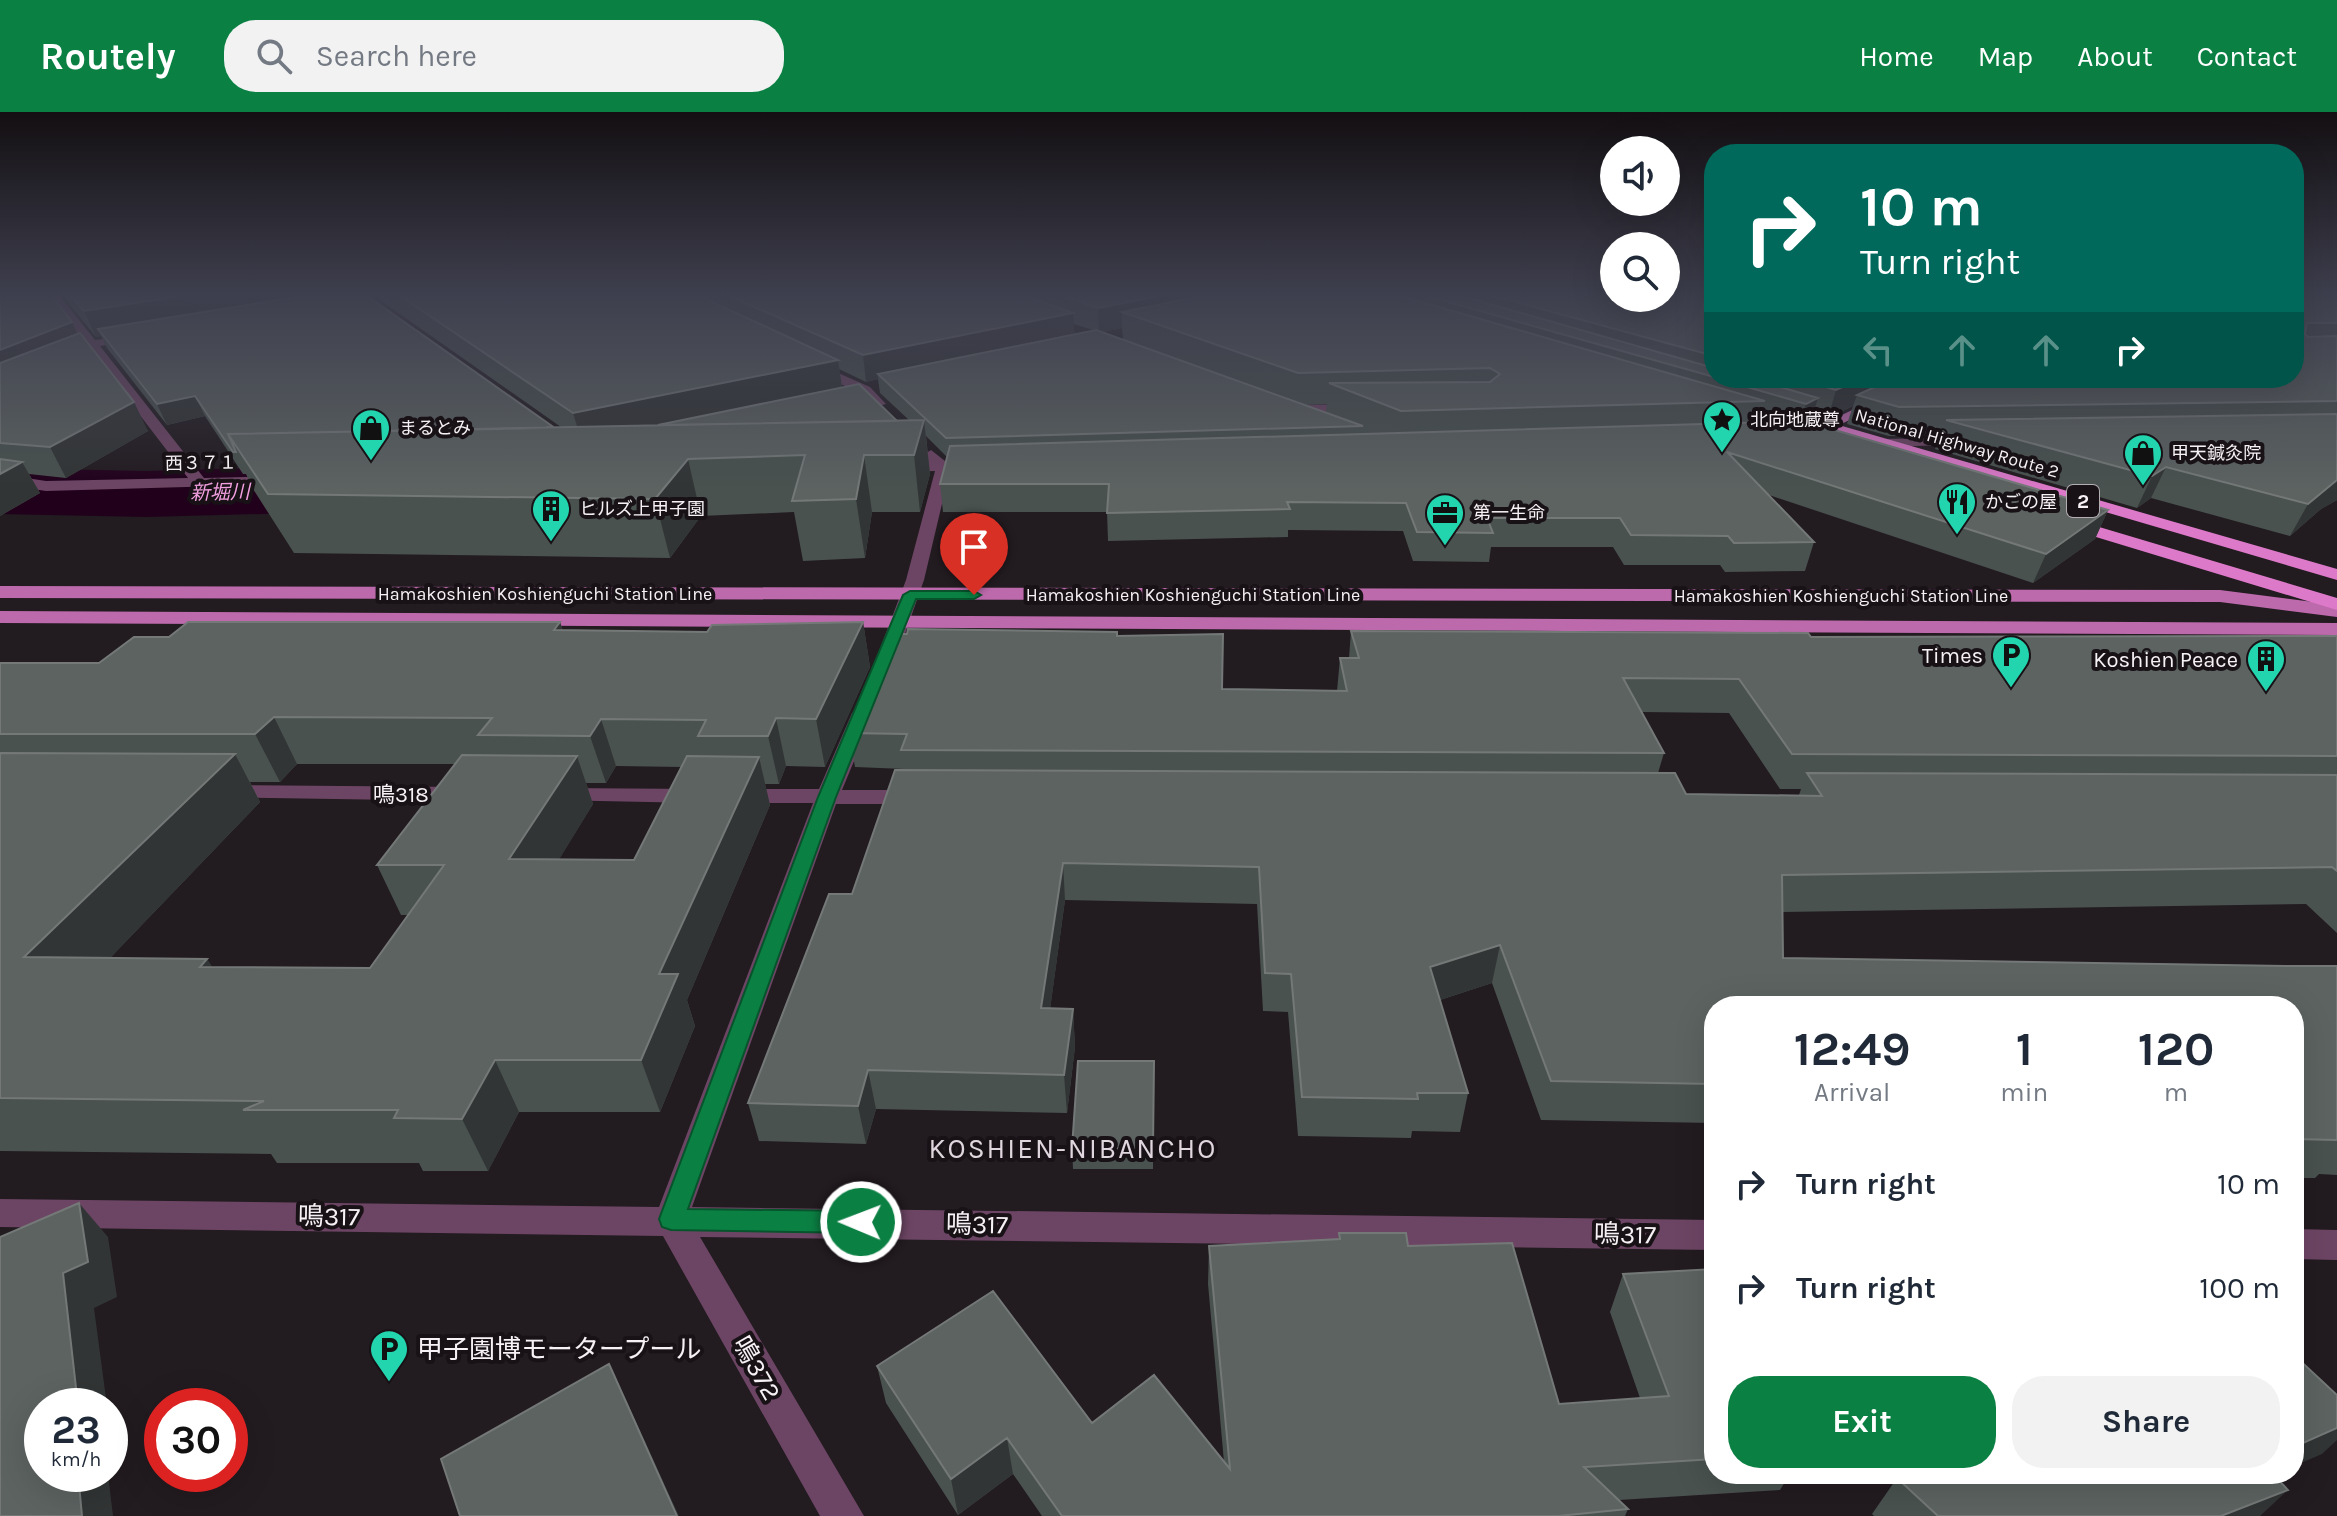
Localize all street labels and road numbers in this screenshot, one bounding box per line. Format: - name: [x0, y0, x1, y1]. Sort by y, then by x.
- street label: National Highway Route 2: [1853, 403, 2061, 483]
- street label: 西３７１: [165, 451, 237, 475]
- road number: 2: [2067, 485, 2099, 517]
- street label: Hamakoshien Koshienguchi Station Line: [378, 583, 712, 605]
- street label: Hamakoshien Koshienguchi Station Line: [1026, 584, 1360, 606]
- street label: Hamakoshien Koshienguchi Station Line: [1674, 585, 2008, 607]
- street label: 鳴318: [373, 782, 429, 808]
- street label: 鳴317: [298, 1200, 360, 1233]
- street label: 鳴317: [946, 1208, 1008, 1241]
- street label: 鳴317: [1594, 1218, 1656, 1251]
- street label: 鳴372: [726, 1331, 787, 1406]

